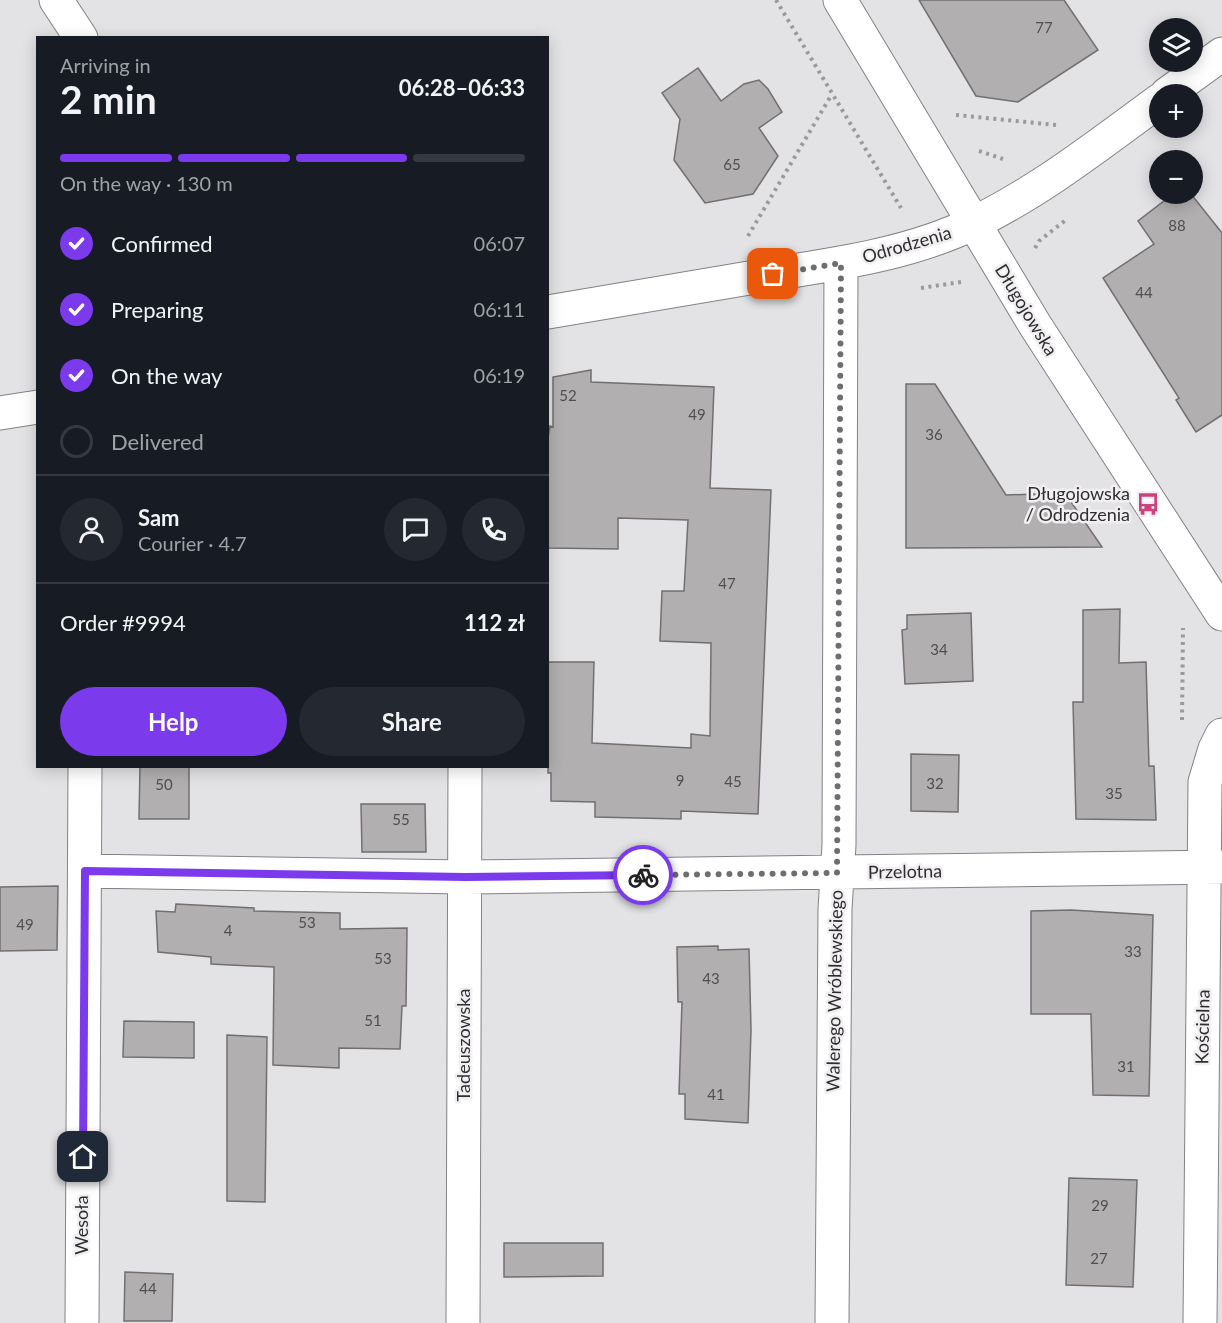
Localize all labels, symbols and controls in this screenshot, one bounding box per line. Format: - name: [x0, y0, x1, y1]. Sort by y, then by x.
- house number: 77: [1035, 18, 1053, 36]
- map controls: [1149, 18, 1203, 204]
- button: layers: [1149, 18, 1203, 72]
- text: Arriving in: [60, 53, 151, 77]
- text: 06:28–06:33: [399, 74, 525, 101]
- text: 2 min: [60, 76, 157, 122]
- button: +: [1149, 84, 1203, 138]
- button: −: [1149, 150, 1203, 204]
- house number: 65: [723, 155, 741, 173]
- text: On the way · 130 m: [60, 171, 233, 195]
- house number: 88: [1168, 216, 1186, 234]
- street label: Odrodzenia: [860, 221, 954, 267]
- icon: check: [60, 227, 93, 260]
- text: Confirmed: [111, 230, 213, 257]
- text: 06:07: [474, 231, 525, 255]
- pin: [747, 248, 798, 299]
- icon: bag: [756, 257, 789, 290]
- street label: Długojowska: [991, 260, 1063, 359]
- house number: 44: [1135, 283, 1153, 301]
- icon: check: [60, 293, 93, 326]
- text: Preparing: [111, 296, 203, 323]
- text: 06:11: [474, 297, 525, 321]
- icon: check: [60, 359, 93, 392]
- text: On the way: [111, 362, 222, 389]
- text: 06:19: [474, 363, 525, 387]
- house number: 52: [559, 386, 577, 404]
- house number: 49: [688, 405, 706, 423]
- house number: 36: [925, 425, 943, 443]
- text: Delivered: [111, 428, 204, 455]
- place label: Długojowska / Odrodzenia: [1026, 482, 1130, 525]
- bus stop icon: Długojowska / Odrodzenia: [1135, 491, 1161, 517]
- button: person: [60, 498, 123, 561]
- button: chat: [384, 498, 447, 561]
- button: phone: [462, 498, 525, 561]
- text: Sam: [138, 504, 180, 531]
- text: Courier · 4.7: [138, 531, 247, 555]
- house number: 47: [718, 574, 736, 592]
- text: Order #9994: [60, 609, 186, 636]
- text: 112 zł: [464, 609, 525, 636]
- house number: 34: [930, 640, 948, 658]
- button: Help: [60, 687, 287, 756]
- button: Share: [299, 687, 525, 756]
- house number: 9: [676, 771, 684, 789]
- house number: 45: [724, 772, 742, 790]
- house number: 32: [926, 774, 944, 792]
- house number: 50: [155, 775, 173, 793]
- house number: 35: [1105, 784, 1123, 802]
- house number: 55: [392, 810, 410, 828]
- courier: [613, 845, 673, 905]
- icon: bike: [627, 859, 660, 892]
- street label: Przelotna: [868, 859, 942, 883]
- street label: Walerego Wróblewskiego: [821, 890, 847, 1092]
- house number: 53: [298, 913, 316, 931]
- house number: 49: [16, 915, 34, 933]
- house number: 4: [224, 921, 233, 939]
- house number: 33: [1124, 942, 1142, 960]
- house number: 53: [374, 949, 392, 967]
- house number: 43: [702, 969, 720, 987]
- street label: Tadeuszowska: [452, 989, 474, 1101]
- street label: Kościelna: [1190, 989, 1214, 1065]
- house number: 51: [364, 1011, 382, 1029]
- house number: 31: [1117, 1057, 1135, 1075]
- house number: 41: [707, 1085, 725, 1103]
- pin: [57, 1131, 108, 1182]
- icon: home: [66, 1140, 99, 1173]
- street label: Wesoła: [70, 1195, 92, 1255]
- house number: 29: [1091, 1196, 1109, 1214]
- house number: 27: [1090, 1249, 1108, 1267]
- house number: 44: [139, 1279, 157, 1297]

